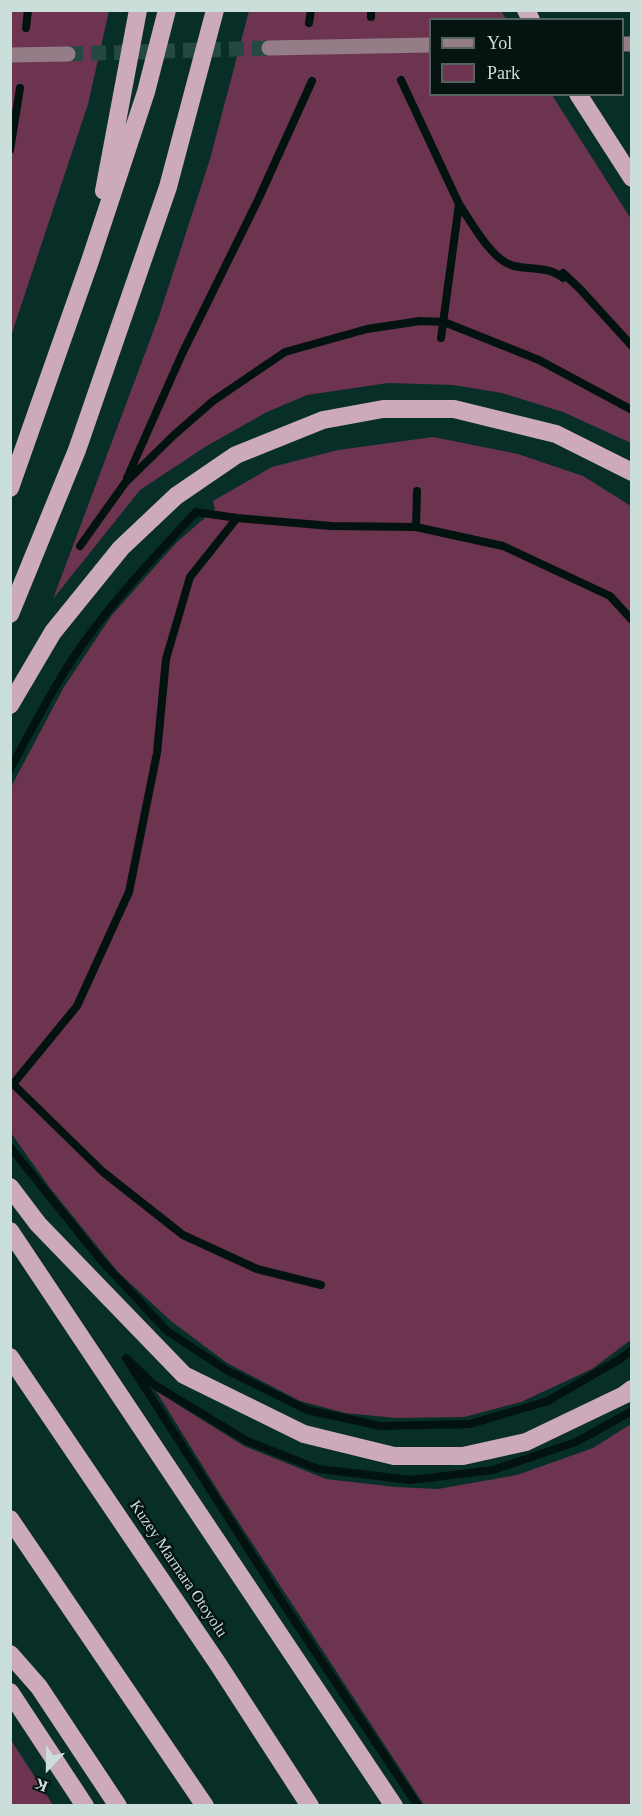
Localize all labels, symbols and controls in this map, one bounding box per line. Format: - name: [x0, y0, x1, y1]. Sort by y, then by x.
- legend: [429, 18, 624, 96]
- text: Yol: [487, 33, 512, 53]
- text: Park: [487, 63, 520, 83]
- street label: Kuzey Marmara Otoyolu: [125, 1497, 231, 1641]
- north arrow: [18, 1738, 78, 1798]
- text: K: [32, 1775, 50, 1795]

